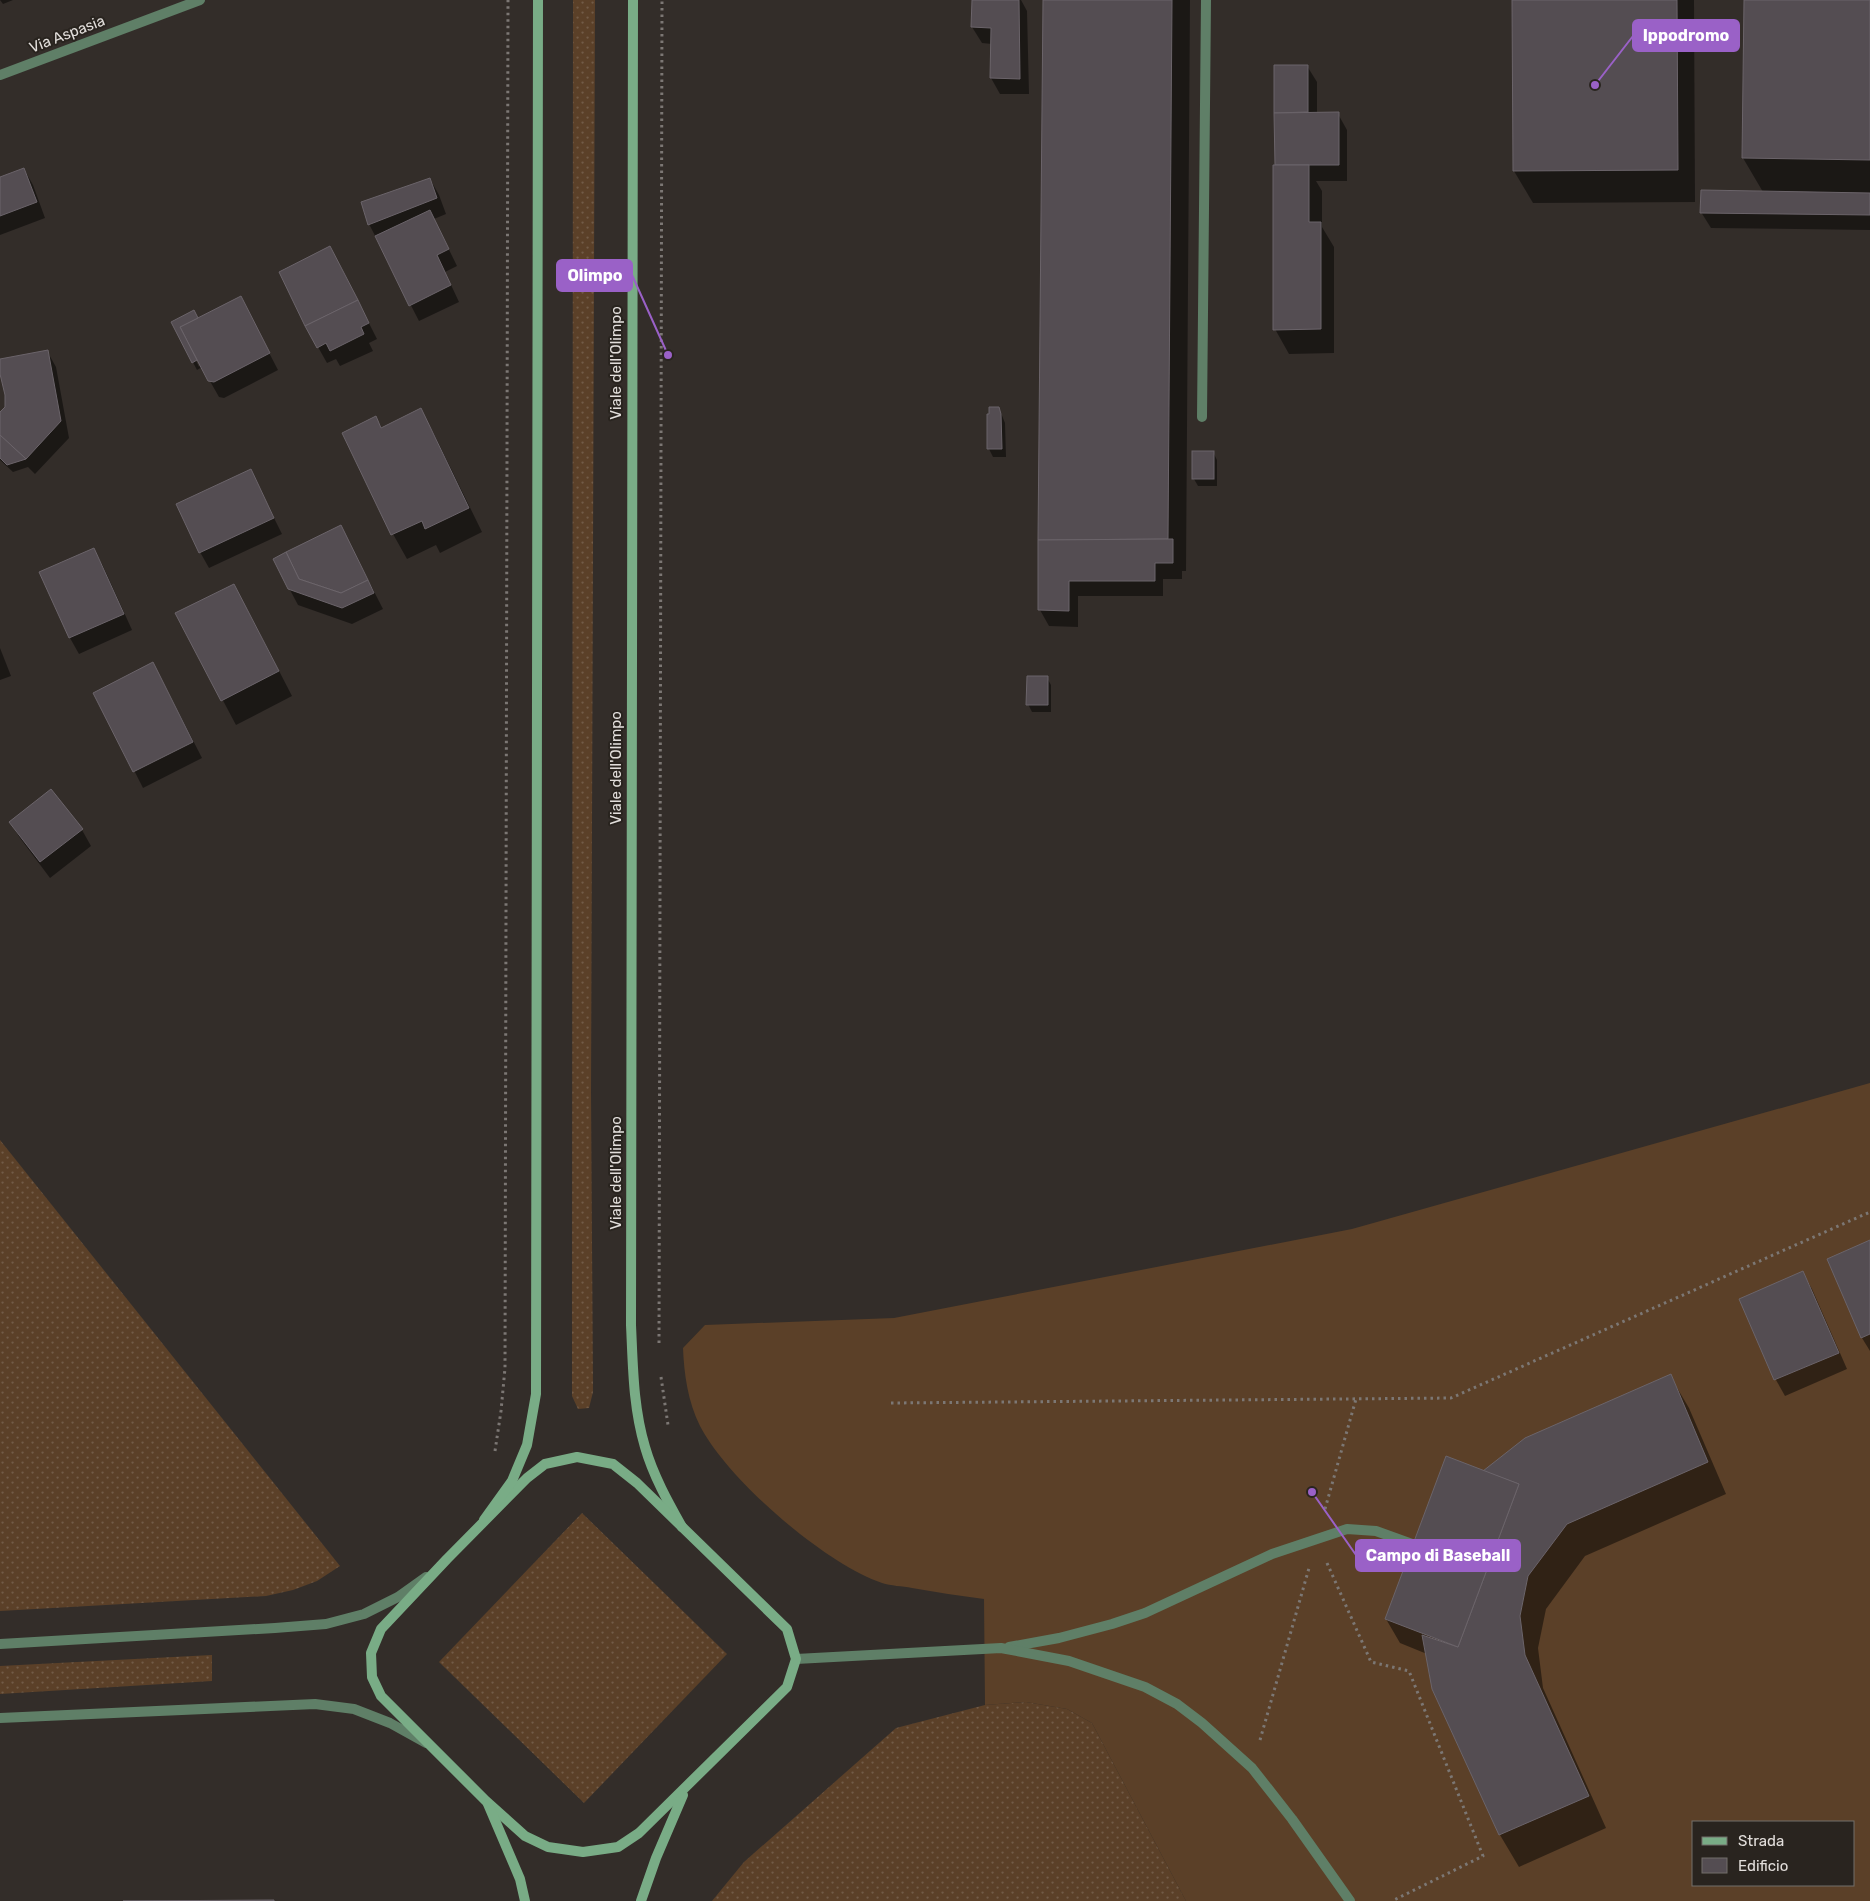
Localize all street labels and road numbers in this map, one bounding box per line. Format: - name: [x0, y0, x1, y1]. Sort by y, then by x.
- street label: Via Aspasia: [27, 11, 107, 57]
- street label: Viale dell'Olimpo: [607, 306, 625, 420]
- street label: Viale dell'Olimpo: [607, 711, 625, 825]
- street label: Viale dell'Olimpo: [607, 1116, 625, 1230]

